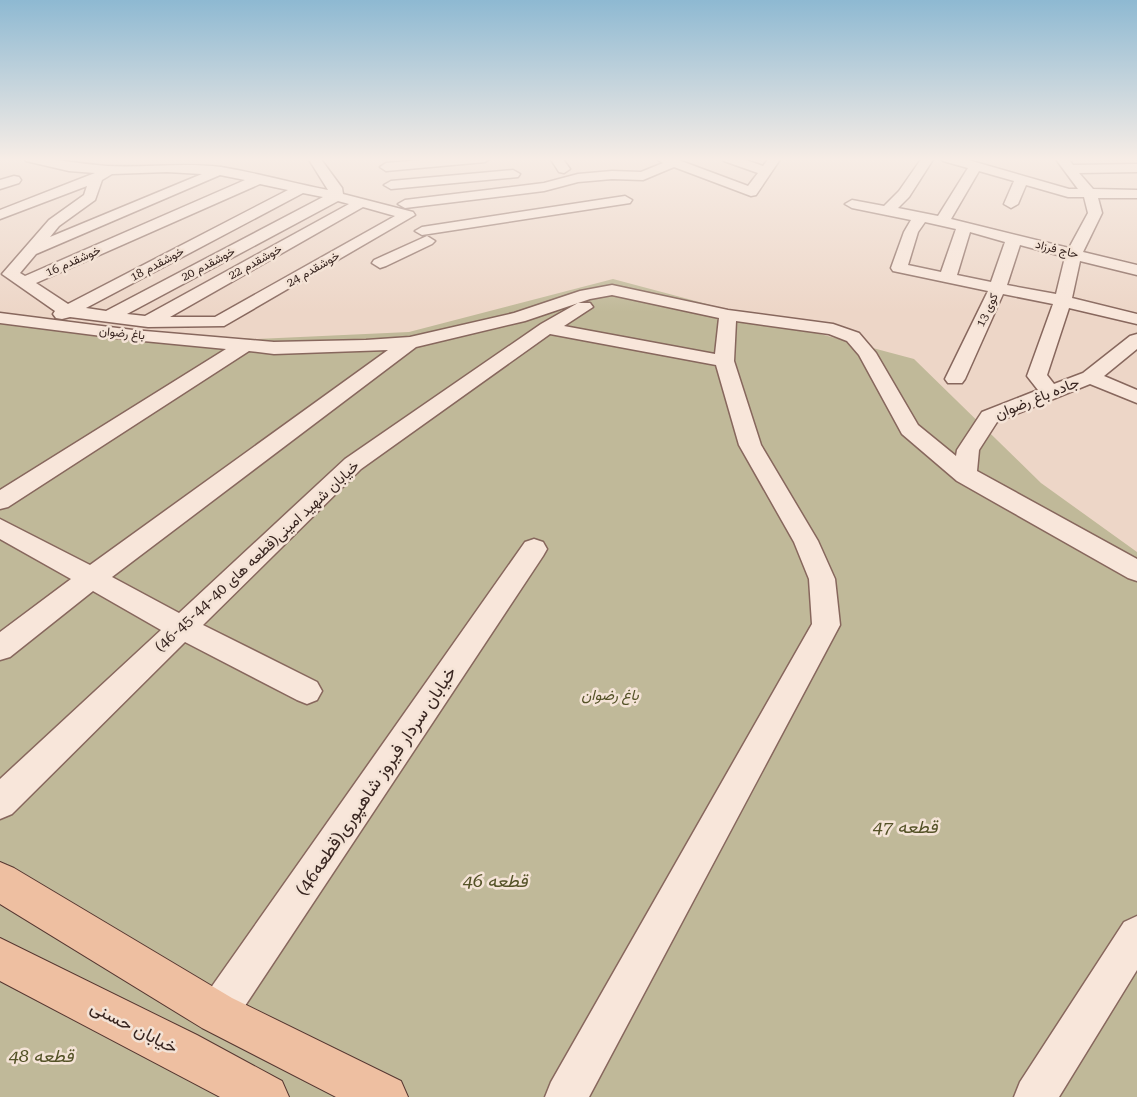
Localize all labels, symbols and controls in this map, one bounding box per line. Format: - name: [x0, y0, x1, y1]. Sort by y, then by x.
- street label: حاج فرزاد: [1033, 237, 1080, 263]
- street label: خوشقدم 22: [226, 242, 285, 283]
- street label: خوشقدم 16: [43, 243, 103, 280]
- street label: خوشقدم 18: [128, 244, 187, 285]
- street label: خوشقدم 20: [179, 244, 238, 285]
- street label: خوشقدم 24: [284, 248, 342, 291]
- street label: کوی 13: [973, 291, 1002, 330]
- street label: باغ رضوان: [98, 324, 146, 344]
- street label: جاده باغ رضوان: [992, 373, 1083, 425]
- street label: خیابان شهید امینی(قطعه های 40-44-45-46): [151, 456, 364, 656]
- street label: خیابان سردار فیروز شاهپوری(قطعه46): [291, 662, 462, 900]
- park label: باغ رضوان: [581, 686, 639, 706]
- park label: قطعه 47: [873, 816, 939, 837]
- park label: قطعه 46: [463, 870, 529, 891]
- street label: خیابان حسنی: [87, 996, 181, 1058]
- park label: قطعه 48: [9, 1045, 75, 1066]

